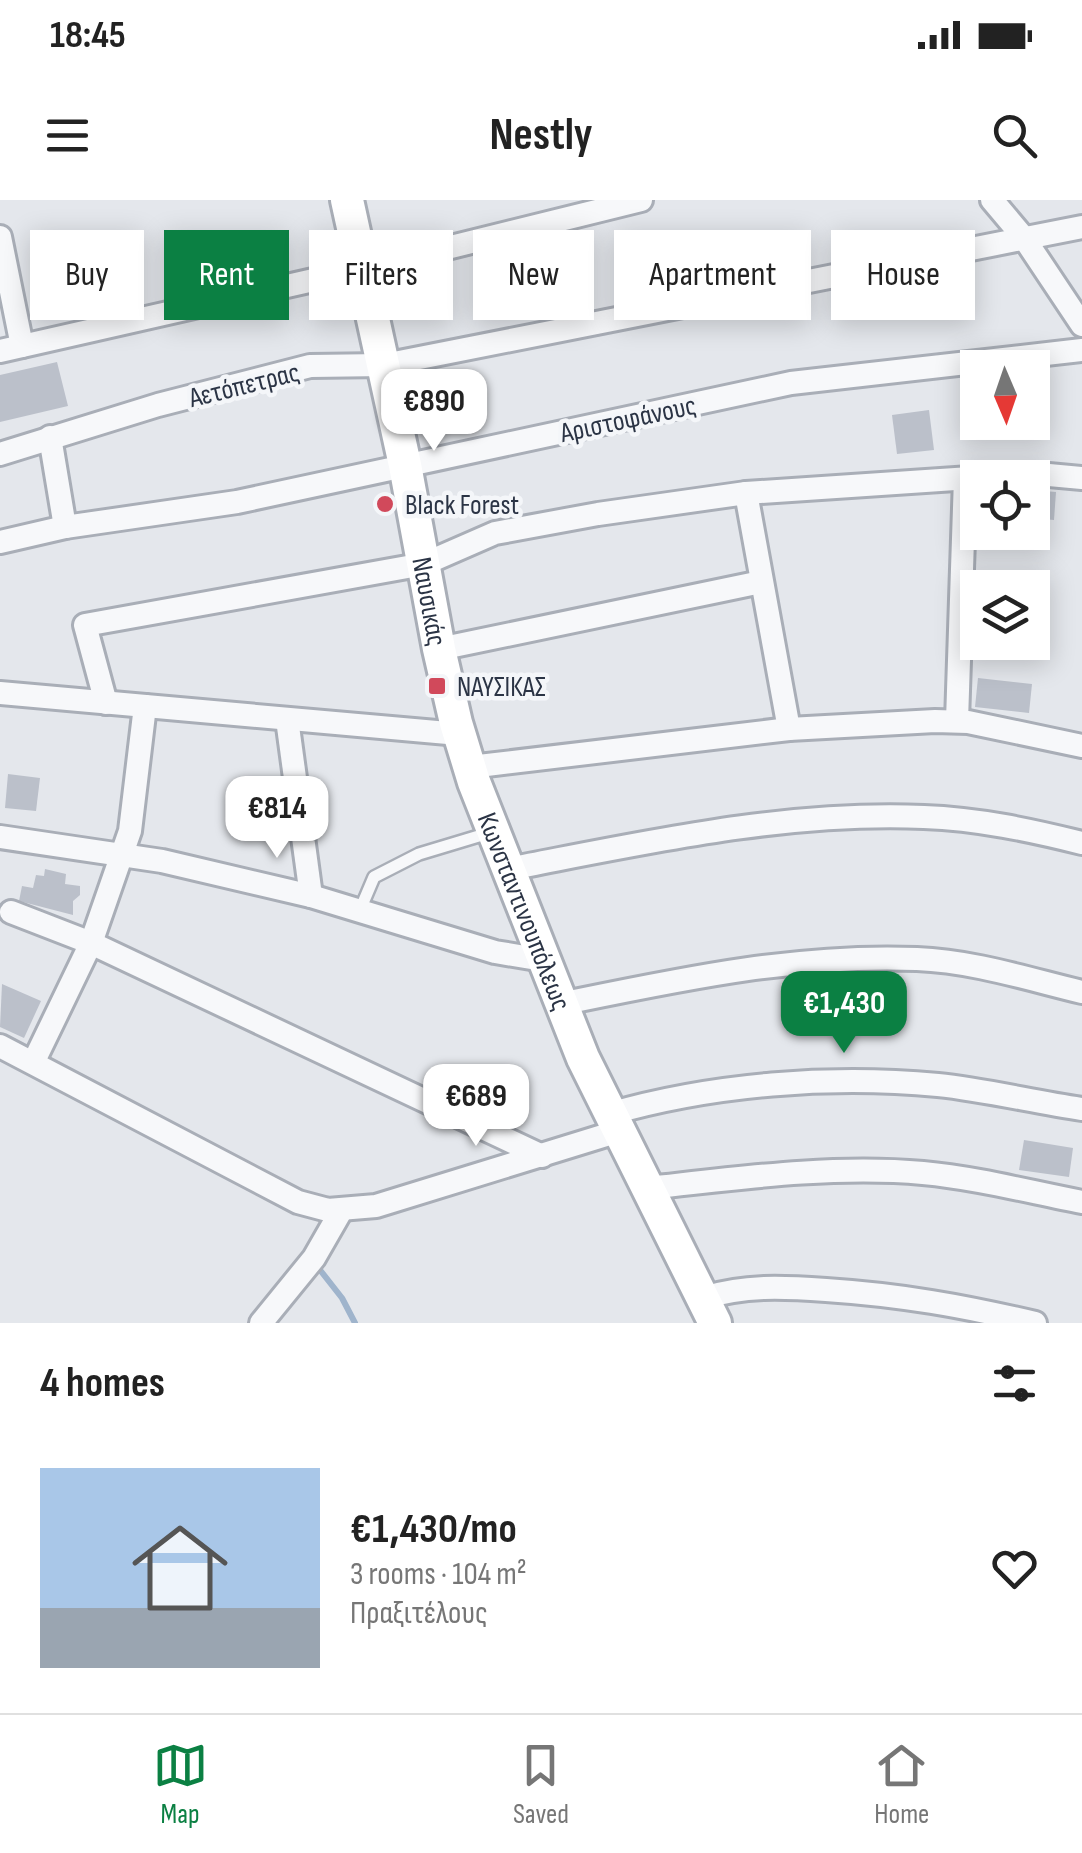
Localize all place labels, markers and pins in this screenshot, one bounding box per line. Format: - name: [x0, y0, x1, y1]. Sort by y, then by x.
- pin: €890: [375, 369, 493, 454]
- place label: Black Forest: [405, 489, 519, 522]
- marker: Black Forest: [374, 493, 396, 515]
- place label: ΝΑΥΣΙΚΑΣ: [457, 671, 546, 704]
- marker: ΝΑΥΣΙΚΑΣ: [426, 675, 448, 697]
- pin: €814: [218, 776, 336, 861]
- pin: €1,430: [763, 971, 925, 1056]
- pin: €689: [417, 1064, 535, 1149]

